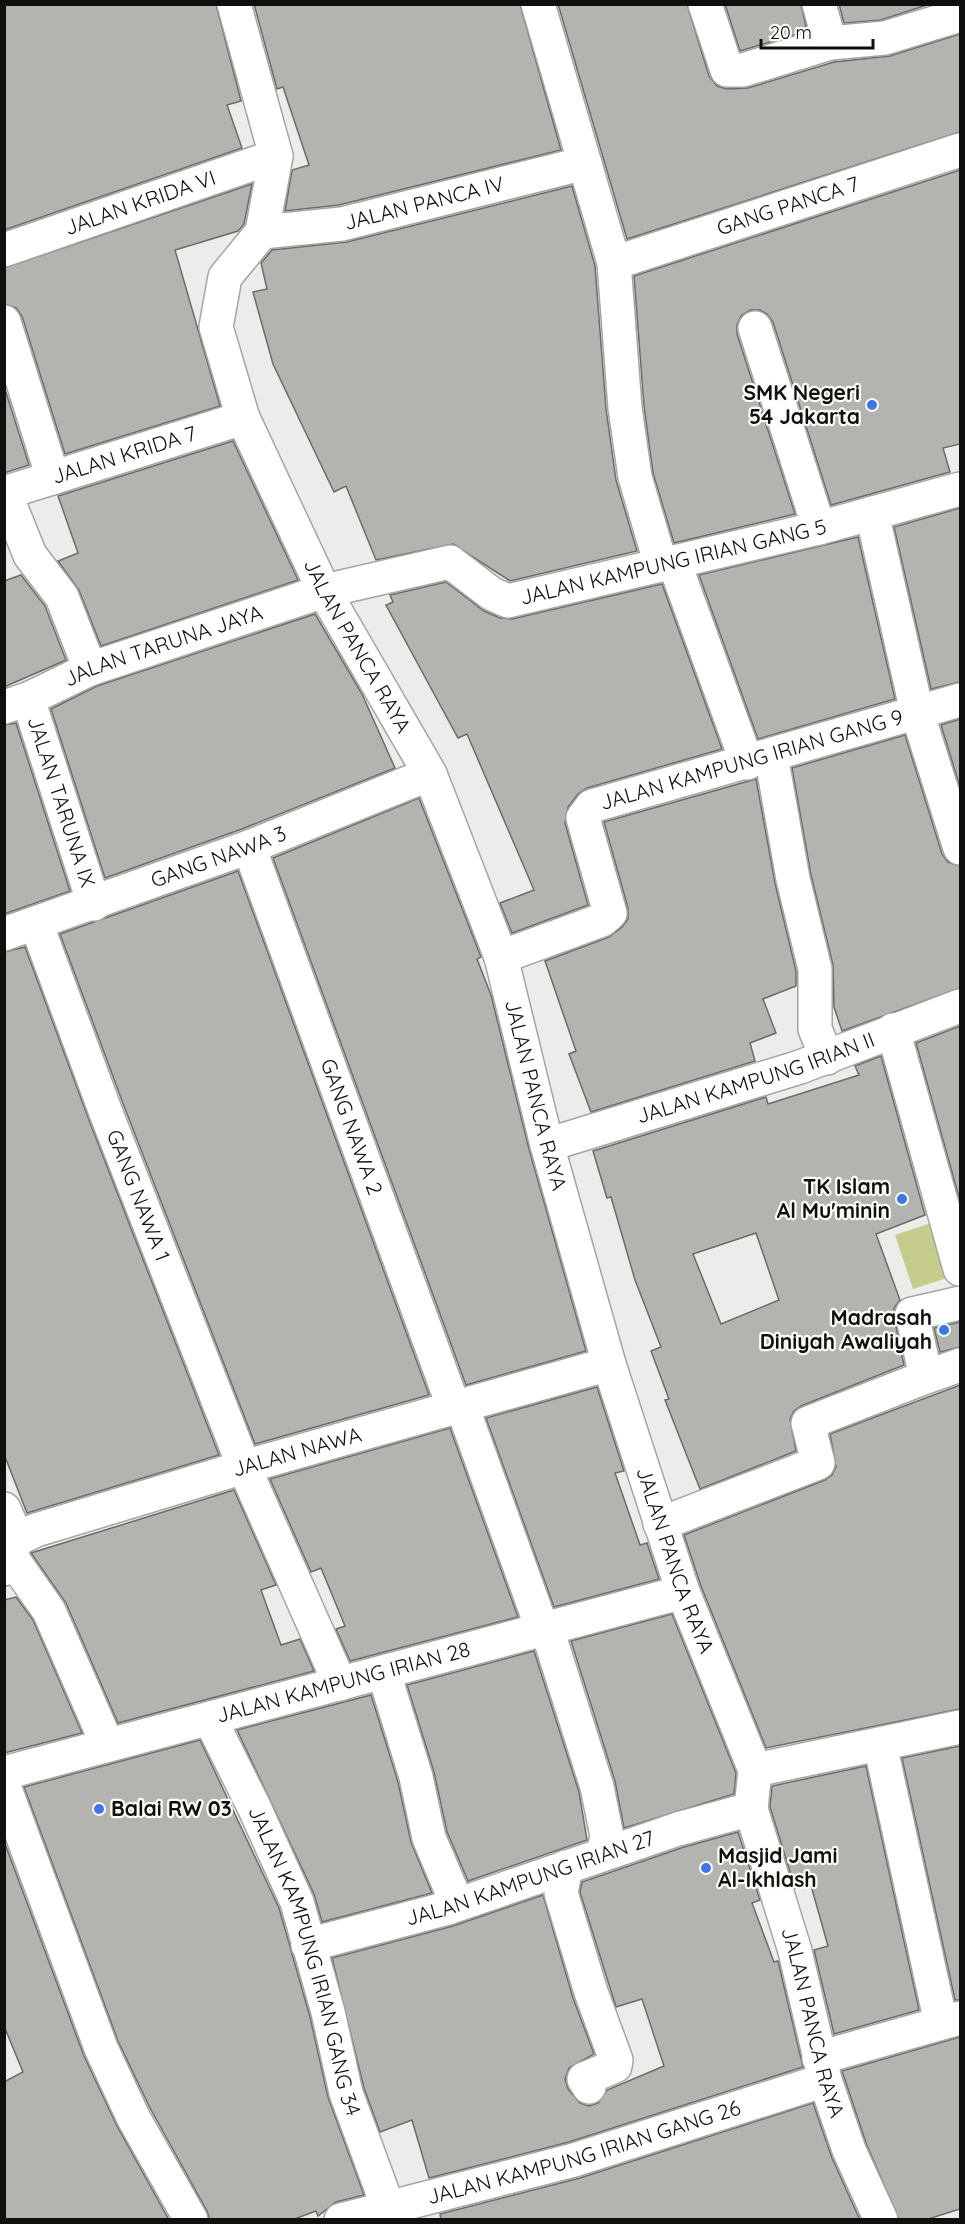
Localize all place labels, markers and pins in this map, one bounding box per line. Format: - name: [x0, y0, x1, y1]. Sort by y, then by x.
- place label: SMK Negeri 54 Jakarta: [743, 379, 860, 429]
- marker: SMK Negeri 54 Jakarta: [865, 398, 879, 412]
- place label: TK Islam Al Mu'minin: [777, 1173, 890, 1223]
- marker: TK Islam Al Mu'minin: [895, 1192, 909, 1206]
- place label: Madrasah Diniyah Awaliyah: [760, 1304, 932, 1354]
- marker: Madrasah Diniyah Awaliyah: [937, 1323, 951, 1337]
- place label: Balai RW 03: [111, 1795, 232, 1821]
- marker: Balai RW 03: [92, 1802, 106, 1816]
- place label: Masjid Jami Al-Ikhlash: [718, 1842, 837, 1892]
- marker: Masjid Jami Al-Ikhlash: [699, 1861, 713, 1875]

